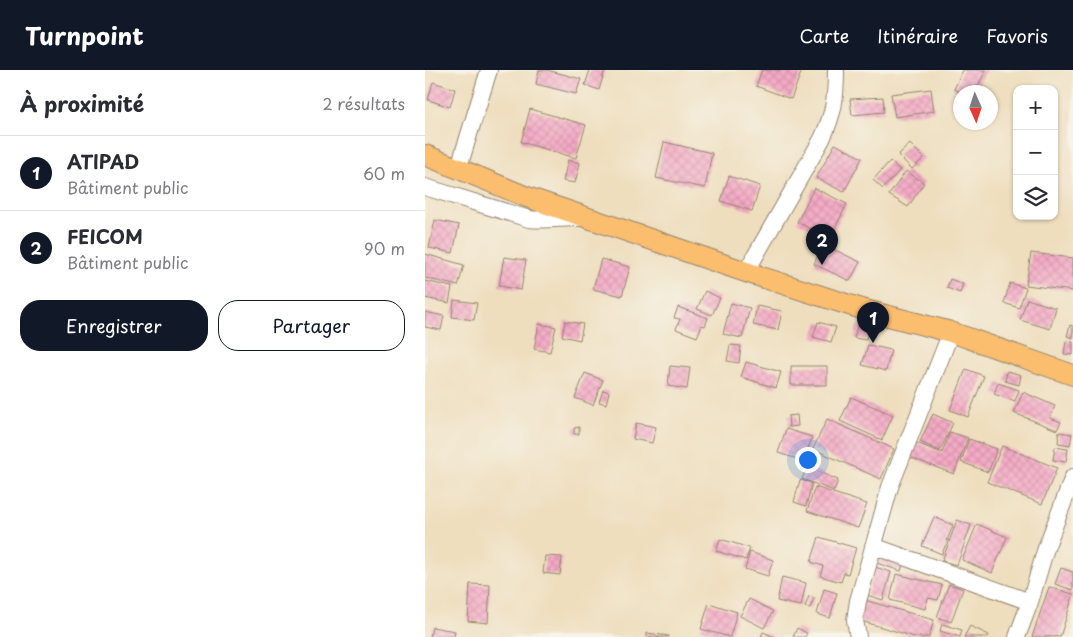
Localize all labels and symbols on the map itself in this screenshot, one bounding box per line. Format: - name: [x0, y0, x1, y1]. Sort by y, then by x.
- north arrow: [953, 85, 998, 130]
- pin: 2: [806, 224, 838, 265]
- pin: 1: [857, 302, 889, 343]
- your location: [795, 447, 821, 473]

